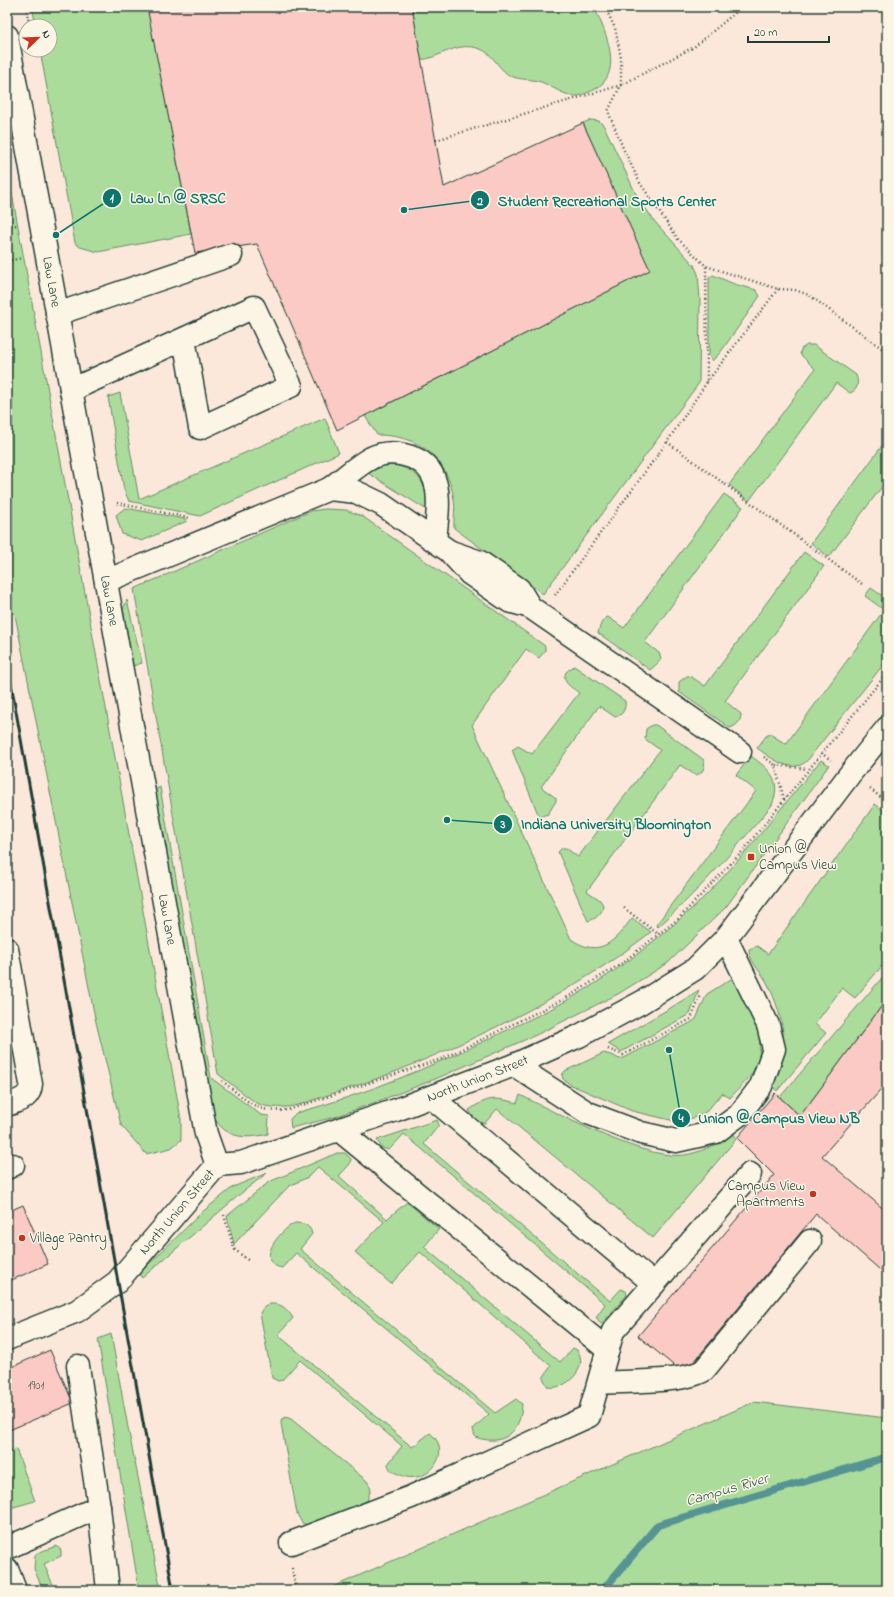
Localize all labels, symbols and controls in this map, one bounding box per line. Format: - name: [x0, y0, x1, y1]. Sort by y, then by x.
- north arrow: [18, 18, 58, 58]
- scale bar: [748, 18, 829, 44]
- text: 20 m: [754, 24, 777, 42]
- text: N: [37, 28, 55, 41]
- callout: Law Ln @ SRSC: [102, 184, 234, 211]
- callout: Student Recreational Sports Center: [470, 187, 724, 214]
- text: Law Ln @ SRSC: [130, 188, 227, 210]
- text: 1: [110, 190, 114, 208]
- text: Student Recreational Sports Center: [498, 191, 717, 213]
- text: 2: [476, 193, 483, 211]
- street label: Law Lane: [37, 255, 67, 310]
- street label: Law Lane: [94, 574, 124, 629]
- callout: Indiana University Bloomington: [493, 810, 719, 837]
- text: Indiana University Bloomington: [521, 814, 712, 838]
- text: 3: [500, 816, 506, 834]
- place label: Union @ Campus View: [759, 839, 837, 876]
- marker: Union @ Campus View: [746, 852, 756, 862]
- street label: Law Lane: [152, 892, 182, 947]
- street label: North Union Street: [424, 1049, 532, 1108]
- callout: Union @ Campus View NB: [671, 1104, 868, 1131]
- text: Union @ Campus View NB: [698, 1108, 860, 1130]
- text: 4: [678, 1110, 684, 1128]
- street label: North Union Street: [134, 1164, 220, 1260]
- place label: Campus View Apartments: [727, 1176, 805, 1213]
- marker: Campus View Apartments: [808, 1189, 818, 1199]
- place label: Village Pantry: [29, 1228, 107, 1250]
- marker: Village Pantry: [17, 1233, 27, 1243]
- house number: 1901: [28, 1377, 44, 1395]
- water label: Campus River: [683, 1467, 773, 1512]

